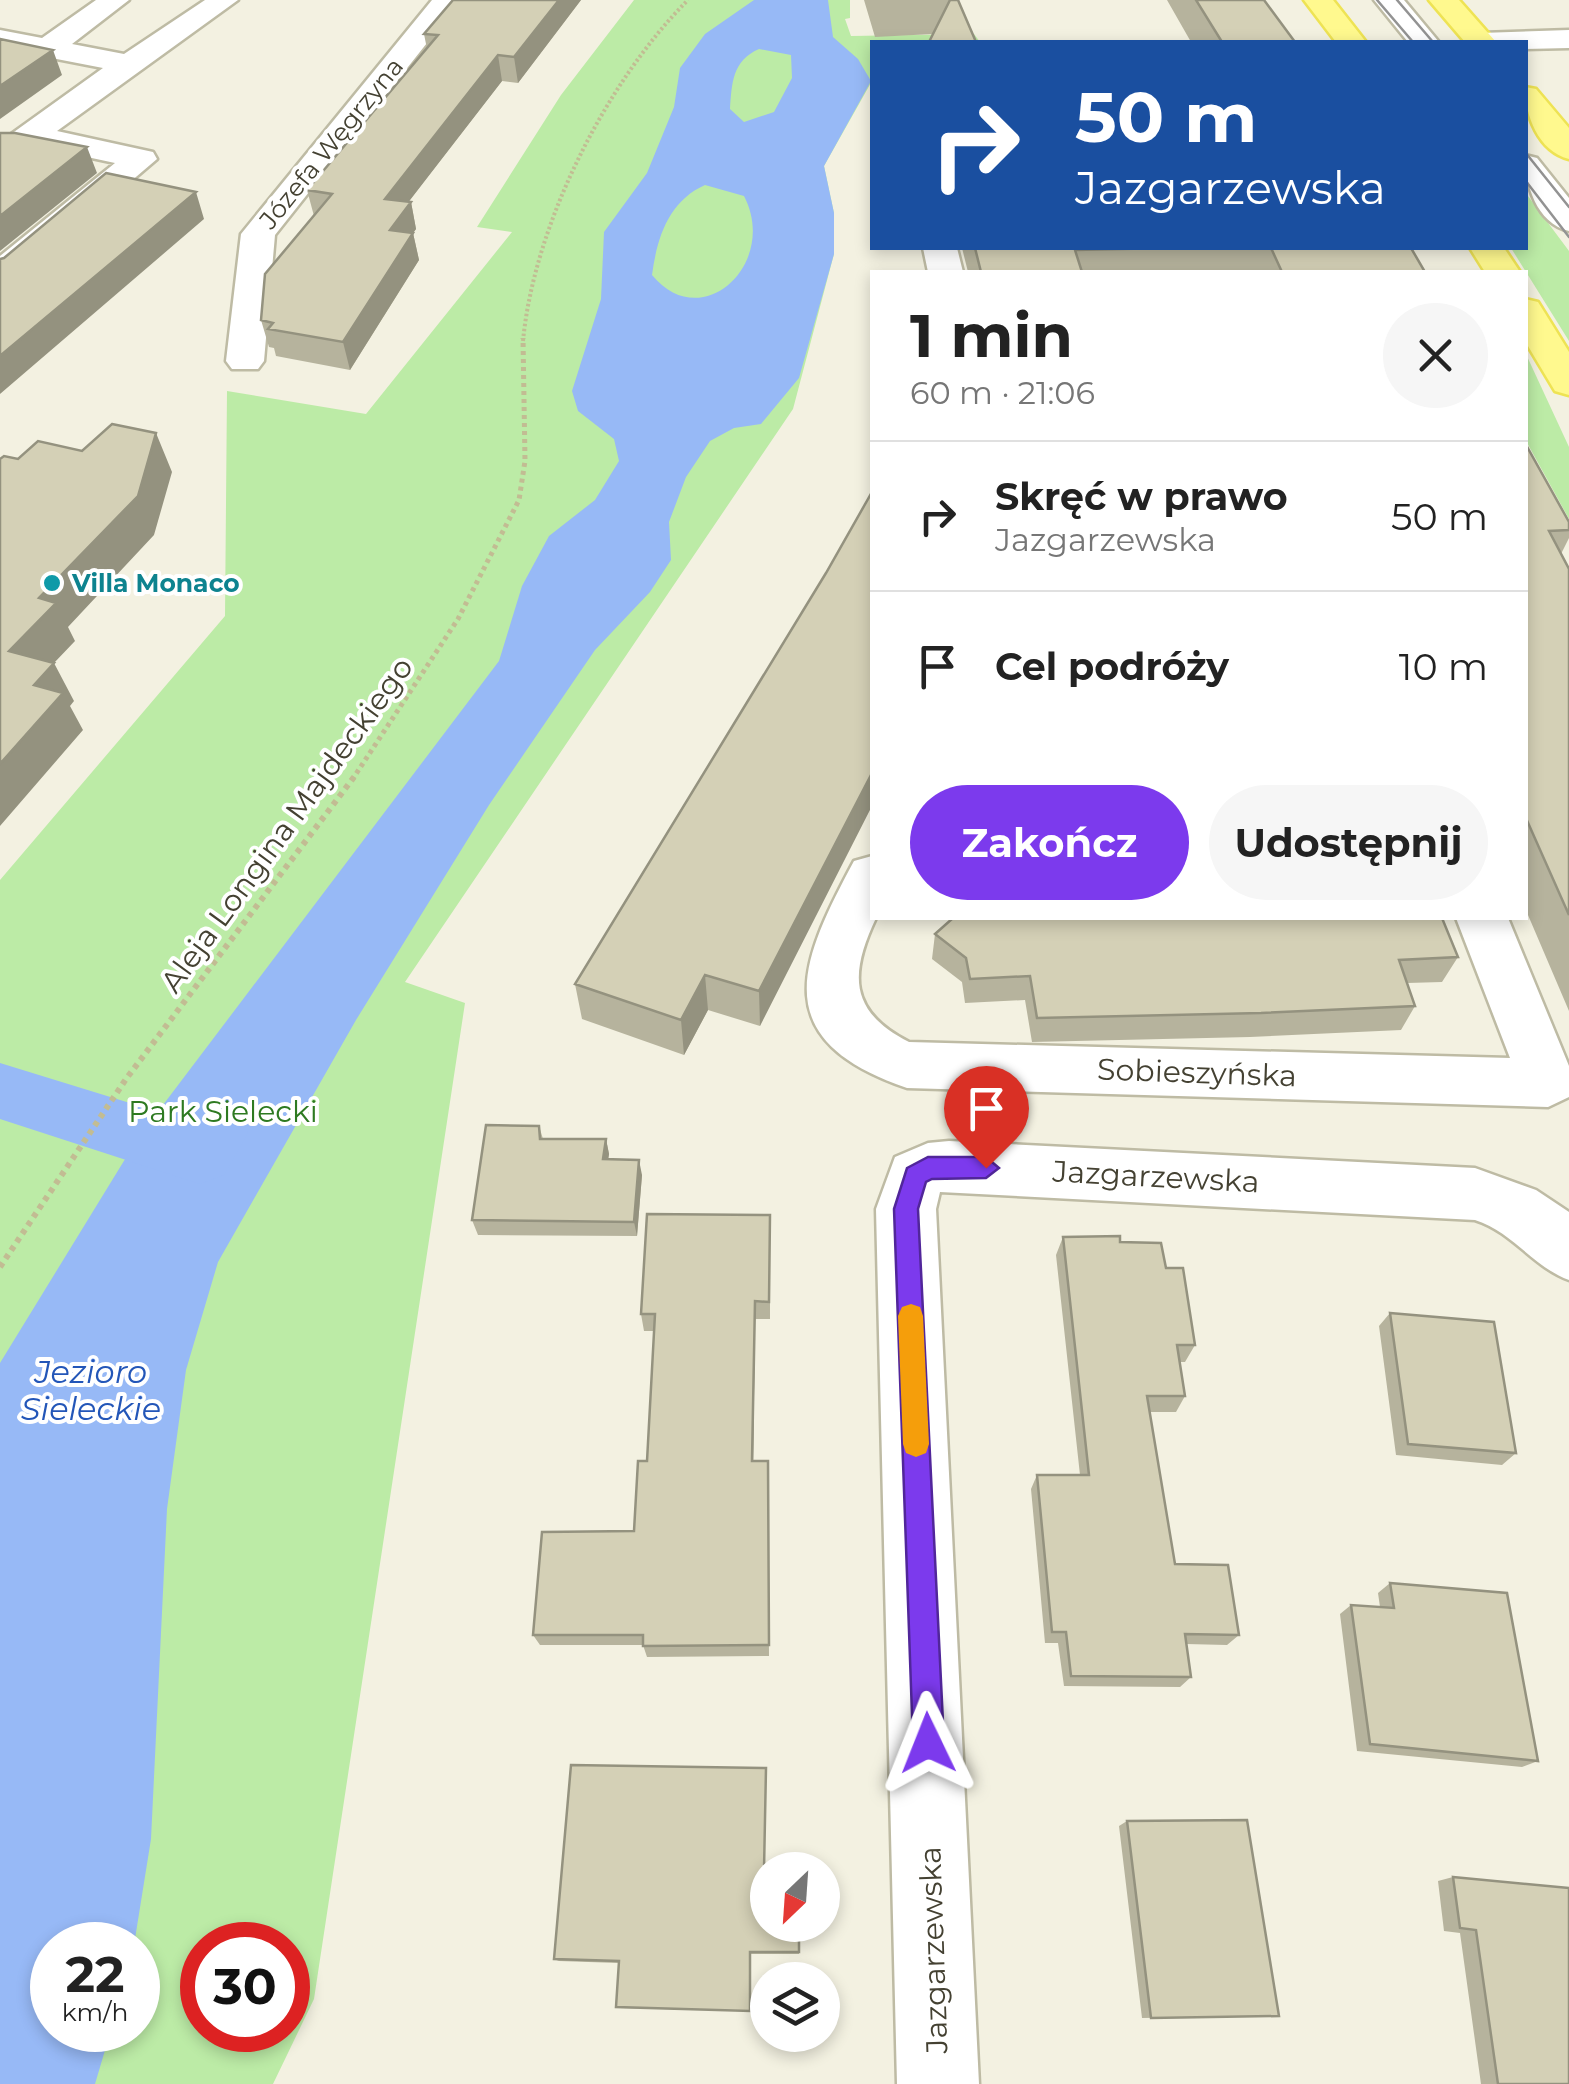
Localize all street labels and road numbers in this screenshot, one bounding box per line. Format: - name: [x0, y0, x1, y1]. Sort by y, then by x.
- street label: Józefa Węgrzyna: [252, 51, 409, 235]
- street label: Aleja Longina Majdeckiego: [152, 650, 421, 1000]
- street label: Sobieszyńska: [1097, 1051, 1297, 1094]
- street label: Jazgarzewska: [1051, 1153, 1260, 1200]
- street label: Jazgarzewska: [911, 1846, 956, 2055]

